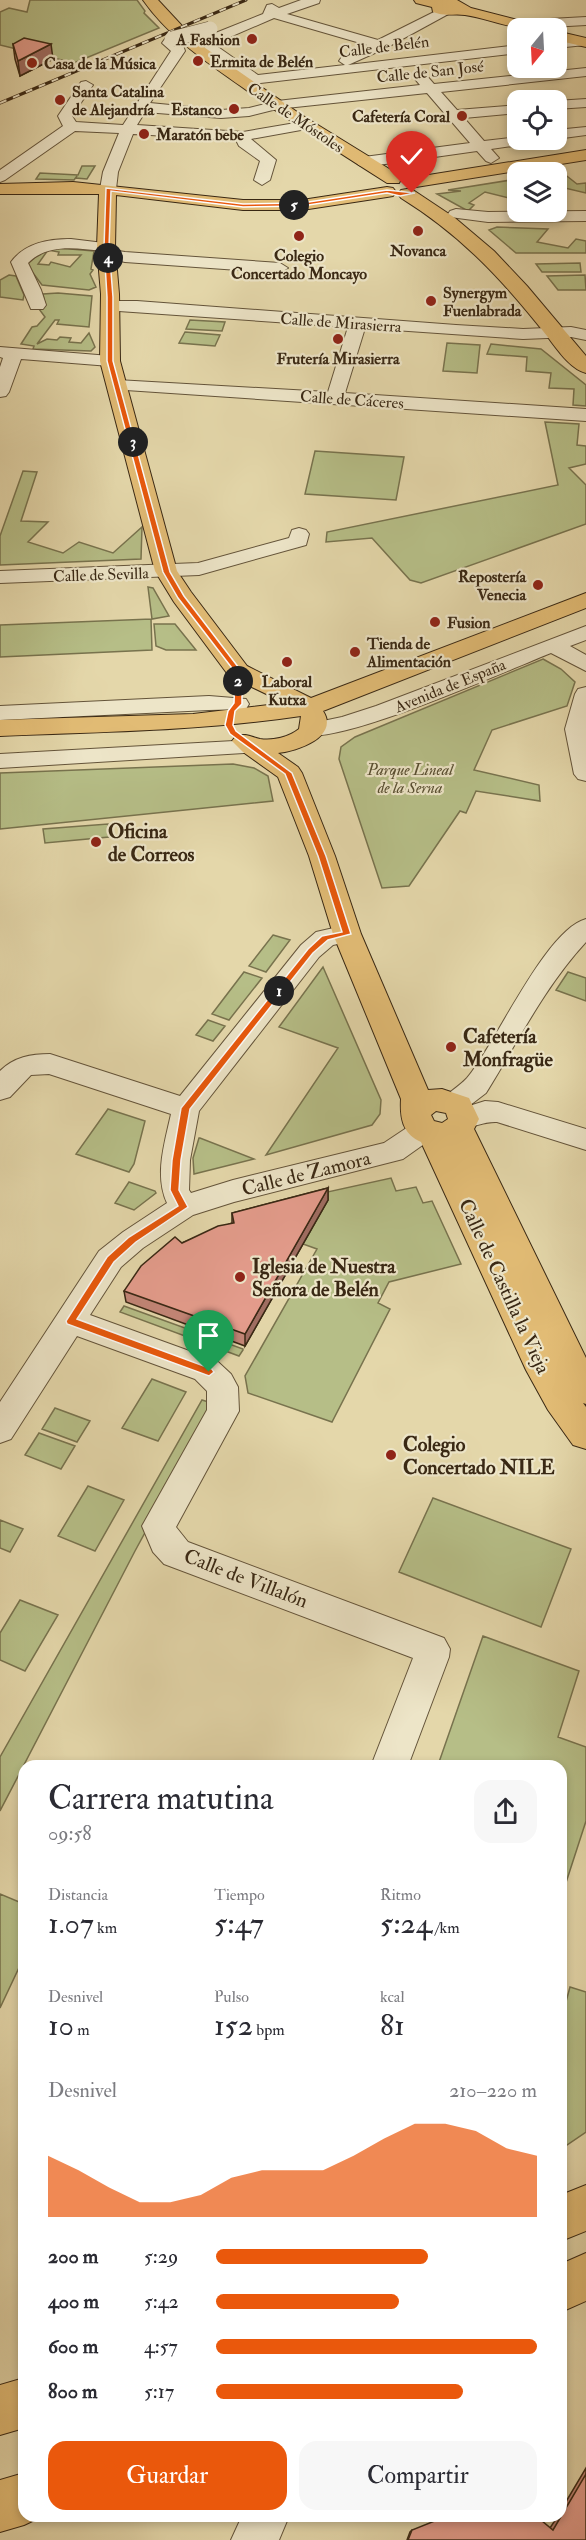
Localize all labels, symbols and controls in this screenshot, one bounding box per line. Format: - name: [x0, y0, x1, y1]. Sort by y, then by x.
- north arrow: [507, 18, 567, 78]
- map controls: [507, 18, 567, 222]
- place label: A Fashion: [175, 30, 241, 50]
- marker: A Fashion: [245, 32, 259, 46]
- street label: Calle de Belén: [338, 32, 430, 62]
- place label: Ermita de Belén: [210, 52, 314, 72]
- place label: Casa de la Música: [44, 54, 156, 74]
- marker: Ermita de Belén: [191, 54, 205, 68]
- marker: Casa de la Música: [25, 56, 39, 70]
- street label: Calle de San José: [376, 56, 485, 89]
- street label: Calle de Móstoles: [244, 78, 347, 157]
- place label: Santa Catalina de Alejandría: [72, 82, 164, 120]
- button: locate: [507, 90, 567, 150]
- marker: Santa Catalina de Alejandría: [53, 93, 67, 107]
- place label: Estanco: [171, 100, 222, 120]
- marker: Estanco: [227, 102, 241, 116]
- place label: Cafetería Coral: [352, 107, 451, 127]
- marker: Cafetería Coral: [455, 109, 469, 123]
- place label: Maratón bebe: [155, 125, 244, 145]
- marker: Maratón bebe: [137, 127, 151, 141]
- pin: [386, 131, 437, 193]
- icon: check: [395, 140, 428, 173]
- button: layers: [507, 162, 567, 222]
- pin: 5: [279, 190, 309, 220]
- text: 5: [290, 195, 298, 215]
- marker: Novanca: [411, 224, 425, 238]
- marker: Colegio Concertado Moncayo: [292, 229, 306, 243]
- place label: Novanca: [389, 241, 447, 261]
- pin: 4: [93, 243, 123, 273]
- place label: Colegio Concertado Moncayo: [231, 246, 367, 285]
- text: 4: [104, 248, 112, 268]
- place label: Synergym Fuenlabrada: [443, 283, 522, 321]
- marker: Synergym Fuenlabrada: [424, 294, 438, 308]
- street label: Calle de Mirasierra: [280, 309, 403, 337]
- marker: Frutería Mirasierra: [331, 332, 345, 346]
- place label: Frutería Mirasierra: [277, 349, 400, 369]
- street label: Calle de Cáceres: [299, 386, 404, 414]
- pin: 3: [118, 427, 148, 457]
- text: 3: [130, 432, 136, 452]
- street label: Calle de Sevilla: [53, 563, 150, 587]
- place label: Repostería Venecia: [458, 567, 526, 605]
- marker: Repostería Venecia: [531, 578, 545, 592]
- place label: Fusion: [447, 613, 491, 633]
- marker: Fusion: [428, 615, 442, 629]
- place label: Tienda de Alimentación: [366, 634, 452, 672]
- marker: Tienda de Alimentación: [348, 645, 362, 659]
- street label: Avenida de España: [391, 654, 510, 719]
- marker: Laboral Kutxa: [280, 655, 294, 669]
- pin: 2: [223, 666, 253, 696]
- text: 2: [234, 671, 242, 691]
- place label: Laboral Kutxa: [262, 672, 313, 710]
- park label: Parque Lineal de la Serna: [366, 760, 454, 798]
- place label: Oficina de Correos: [108, 819, 195, 867]
- marker: Oficina de Correos: [89, 835, 103, 849]
- pin: 1: [264, 976, 294, 1006]
- text: 1: [276, 981, 282, 1001]
- place label: Cafetería Monfragüe: [462, 1024, 553, 1073]
- marker: Cafetería Monfragüe: [444, 1040, 458, 1054]
- street label: Calle de Zamora: [239, 1145, 374, 1202]
- street label: Calle de Castilla la Vieja: [453, 1195, 556, 1378]
- place label: Iglesia de Nuestra Señora de Belén: [252, 1254, 396, 1302]
- marker: Iglesia de Nuestra Señora de Belén: [233, 1270, 247, 1284]
- pin: [183, 1310, 234, 1372]
- icon: arrive: [192, 1319, 225, 1352]
- place label: Colegio Concertado NILE: [403, 1432, 555, 1480]
- marker: Colegio Concertado NILE: [384, 1448, 398, 1462]
- street label: Calle de Villalón: [180, 1543, 311, 1614]
- text: Carrera matutina: [48, 1778, 274, 1819]
- button: share: [474, 1780, 537, 1843]
- text: 09:58: [48, 1821, 92, 1846]
- text: Distancia: [48, 1885, 108, 1905]
- text: Tiempo: [214, 1885, 265, 1905]
- text: Ritmo: [380, 1885, 421, 1905]
- text: 1.07: [48, 1905, 94, 1942]
- text: 5:47: [214, 1905, 264, 1942]
- text: 5:24: [380, 1905, 432, 1942]
- text: km: [94, 1918, 117, 1938]
- text: /km: [432, 1918, 460, 1938]
- text: Desnivel: [48, 1987, 103, 2007]
- text: Pulso: [214, 1987, 249, 2007]
- text: kcal: [380, 1987, 405, 2007]
- text: 10: [48, 2007, 74, 2044]
- text: 152: [214, 2007, 253, 2044]
- text: 81: [380, 2007, 405, 2044]
- text: m: [74, 2020, 90, 2040]
- text: bpm: [253, 2020, 285, 2040]
- text: Desnivel: [48, 2078, 117, 2103]
- text: 210–220 m: [449, 2078, 537, 2103]
- text: 200 m: [48, 2244, 98, 2269]
- text: 5:29: [144, 2244, 178, 2269]
- text: 400 m: [48, 2289, 99, 2314]
- text: 5:42: [144, 2289, 179, 2314]
- text: 600 m: [48, 2334, 98, 2359]
- text: 4:57: [144, 2334, 178, 2359]
- text: 800 m: [48, 2379, 98, 2404]
- text: 5:17: [144, 2379, 174, 2404]
- button: Guardar: [48, 2441, 287, 2510]
- button: Compartir: [299, 2441, 537, 2510]

